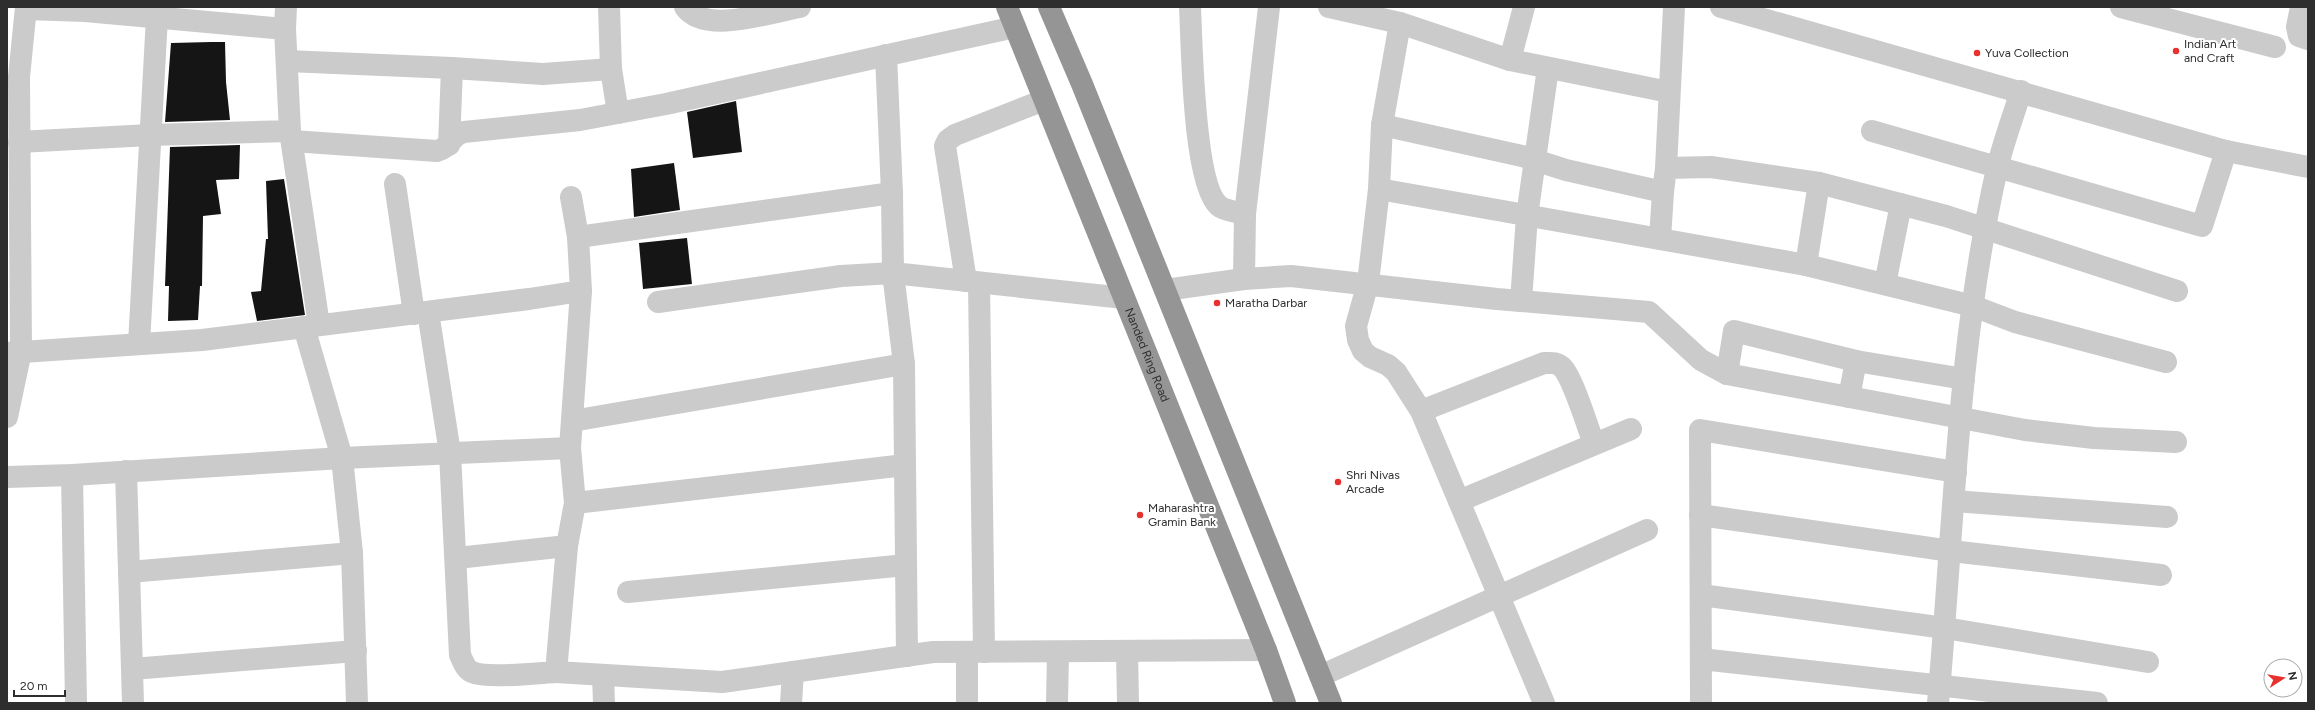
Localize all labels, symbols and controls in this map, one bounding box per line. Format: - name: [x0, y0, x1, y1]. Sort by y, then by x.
- place label: Indian Art and Craft: [2184, 37, 2237, 65]
- place label: Yuva Collection: [1985, 46, 2069, 60]
- marker: Indian Art and Craft: [2171, 46, 2181, 56]
- marker: Yuva Collection: [1972, 48, 1982, 58]
- place label: Maratha Darbar: [1225, 296, 1307, 310]
- marker: Maratha Darbar: [1212, 298, 1222, 308]
- street label: Nanded Ring Road: [1122, 306, 1172, 404]
- place label: Shri Nivas Arcade: [1346, 468, 1400, 496]
- marker: Shri Nivas Arcade: [1333, 477, 1343, 487]
- place label: Maharashtra Gramin Bank: [1148, 501, 1216, 529]
- marker: Maharashtra Gramin Bank: [1135, 510, 1145, 520]
- north arrow: [2263, 658, 2303, 698]
- text: N: [2285, 671, 2300, 682]
- scale bar: [14, 672, 65, 698]
- text: 20 m: [20, 679, 48, 693]

